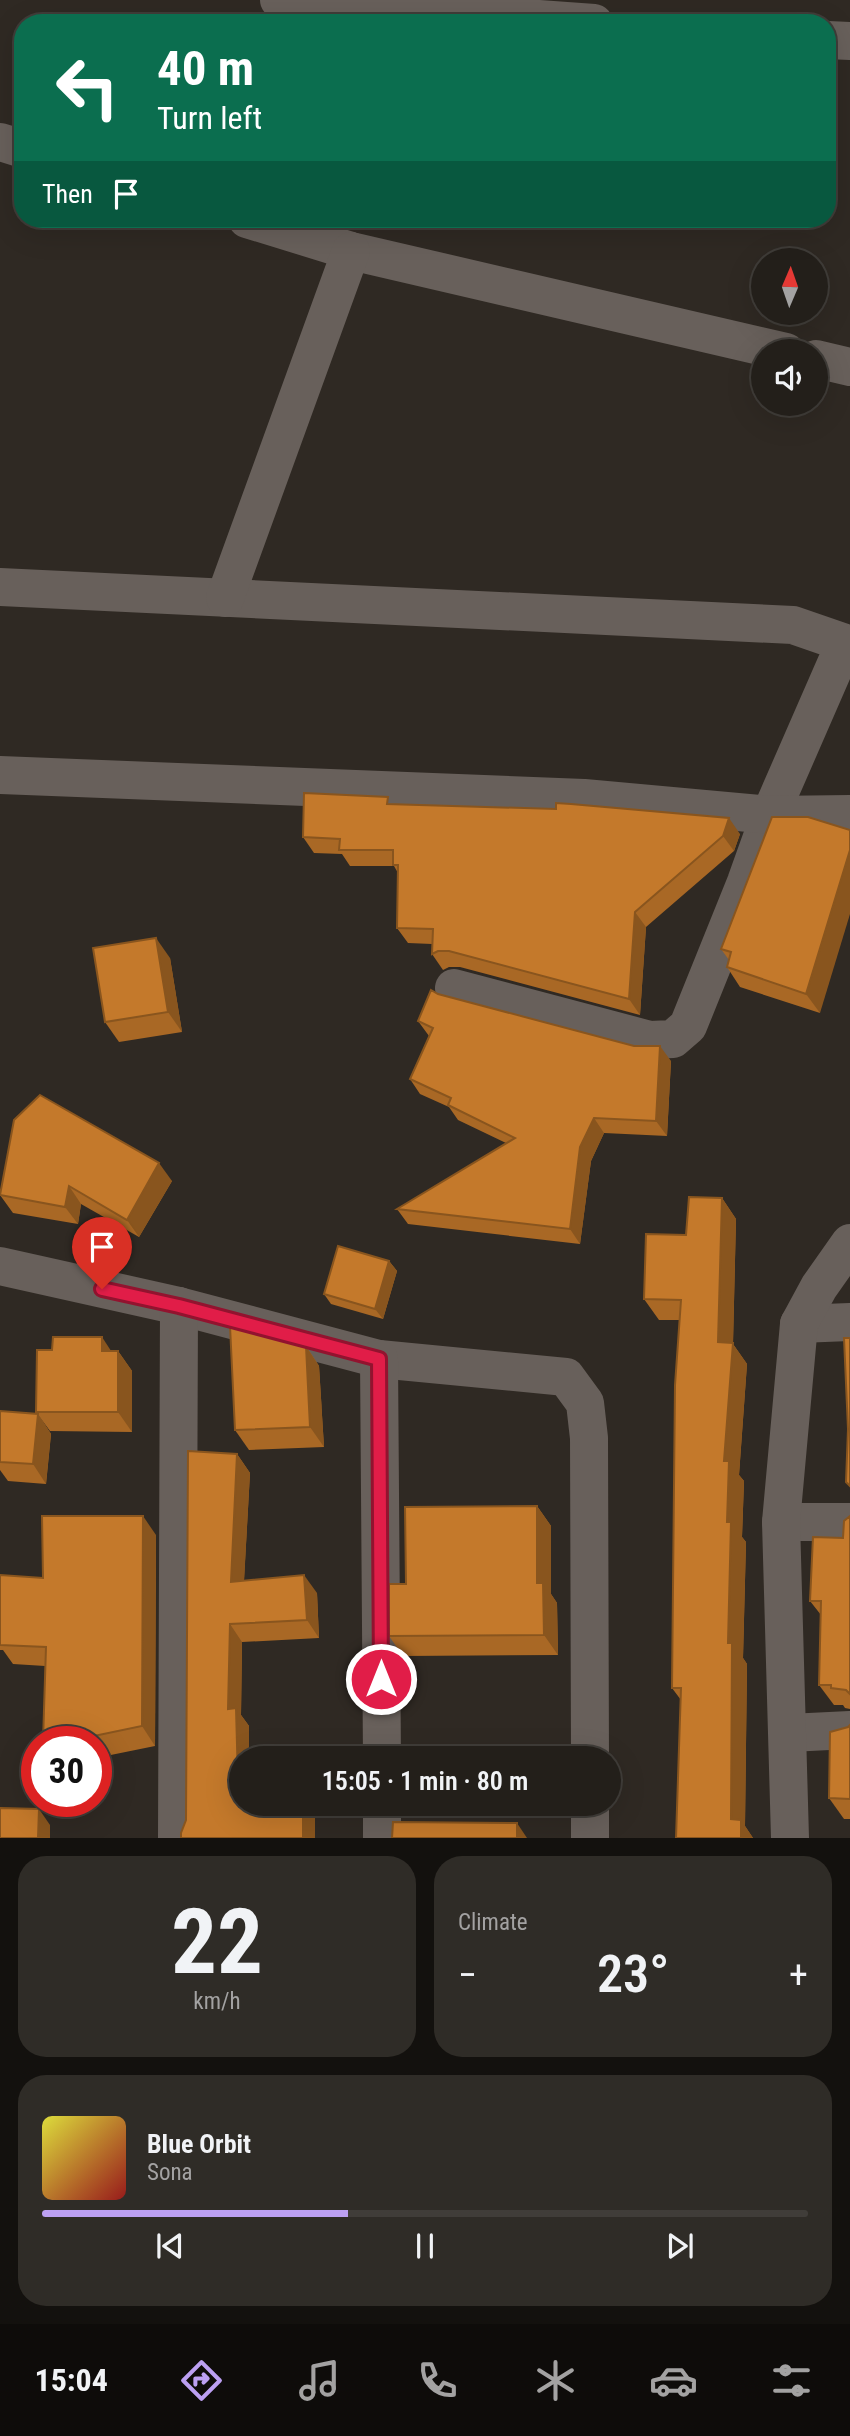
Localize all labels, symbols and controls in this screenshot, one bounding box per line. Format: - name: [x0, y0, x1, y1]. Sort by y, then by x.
- text: 40 m: [157, 40, 254, 97]
- icon: left: [42, 42, 133, 133]
- text: Turn left: [157, 99, 262, 137]
- icon: arrive: [107, 175, 145, 213]
- text: Then: [42, 179, 93, 209]
- north arrow: [751, 248, 828, 326]
- map controls: [751, 248, 828, 416]
- button: sound: [751, 339, 828, 416]
- pin: [72, 1217, 132, 1289]
- icon: arrive: [83, 1228, 121, 1266]
- position arrow: [344, 1642, 418, 1716]
- speed limit sign: 30: [21, 1726, 112, 1817]
- text: 15:05 · 1 min · 80 m: [322, 1766, 528, 1796]
- text: 22: [171, 1889, 263, 1995]
- text: Climate: [458, 1909, 528, 1936]
- text: 23°: [597, 1944, 669, 2005]
- text: −: [458, 1953, 477, 1997]
- text: +: [789, 1953, 808, 1997]
- text: km/h: [193, 1988, 241, 2015]
- text: Blue Orbit: [147, 2129, 251, 2159]
- text: Sona: [147, 2159, 193, 2186]
- icon: previous: [151, 2227, 189, 2265]
- icon: pause: [406, 2227, 444, 2265]
- icon: next: [661, 2227, 699, 2265]
- icon: directions: [177, 2356, 226, 2405]
- icon: music: [295, 2356, 344, 2405]
- icon: phone: [413, 2356, 462, 2405]
- icon: climate: [531, 2356, 580, 2405]
- icon: car: [649, 2356, 698, 2405]
- icon: filters: [767, 2356, 816, 2405]
- text: 15:04: [34, 2361, 108, 2399]

